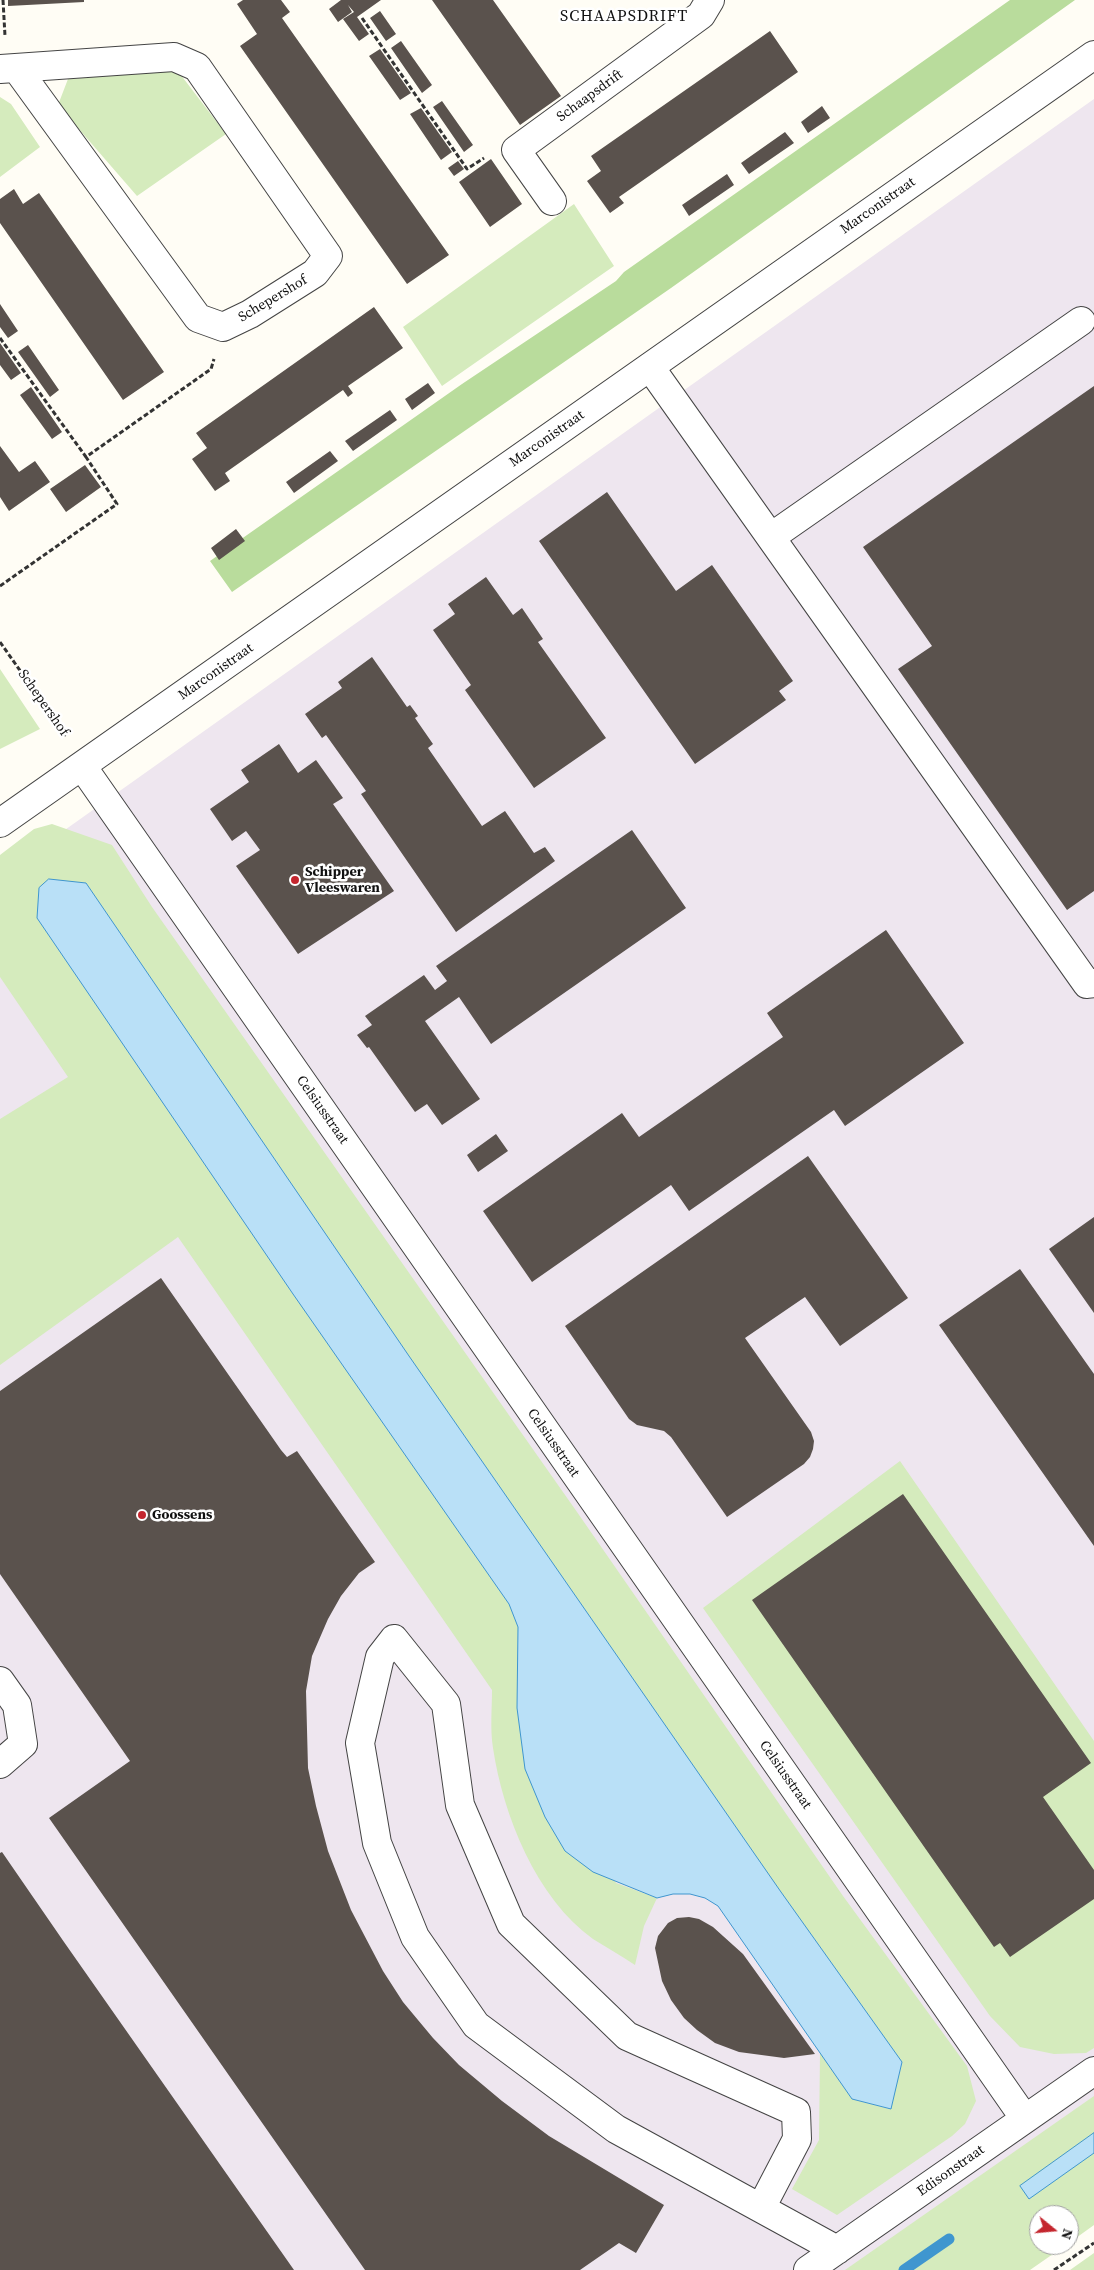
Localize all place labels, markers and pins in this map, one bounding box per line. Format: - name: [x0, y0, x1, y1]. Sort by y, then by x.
- place label: Schipper Vleeswaren: [305, 864, 380, 896]
- marker: Schipper Vleeswaren: [289, 874, 301, 886]
- place label: Goossens: [152, 1507, 212, 1523]
- marker: Goossens: [136, 1509, 148, 1521]

